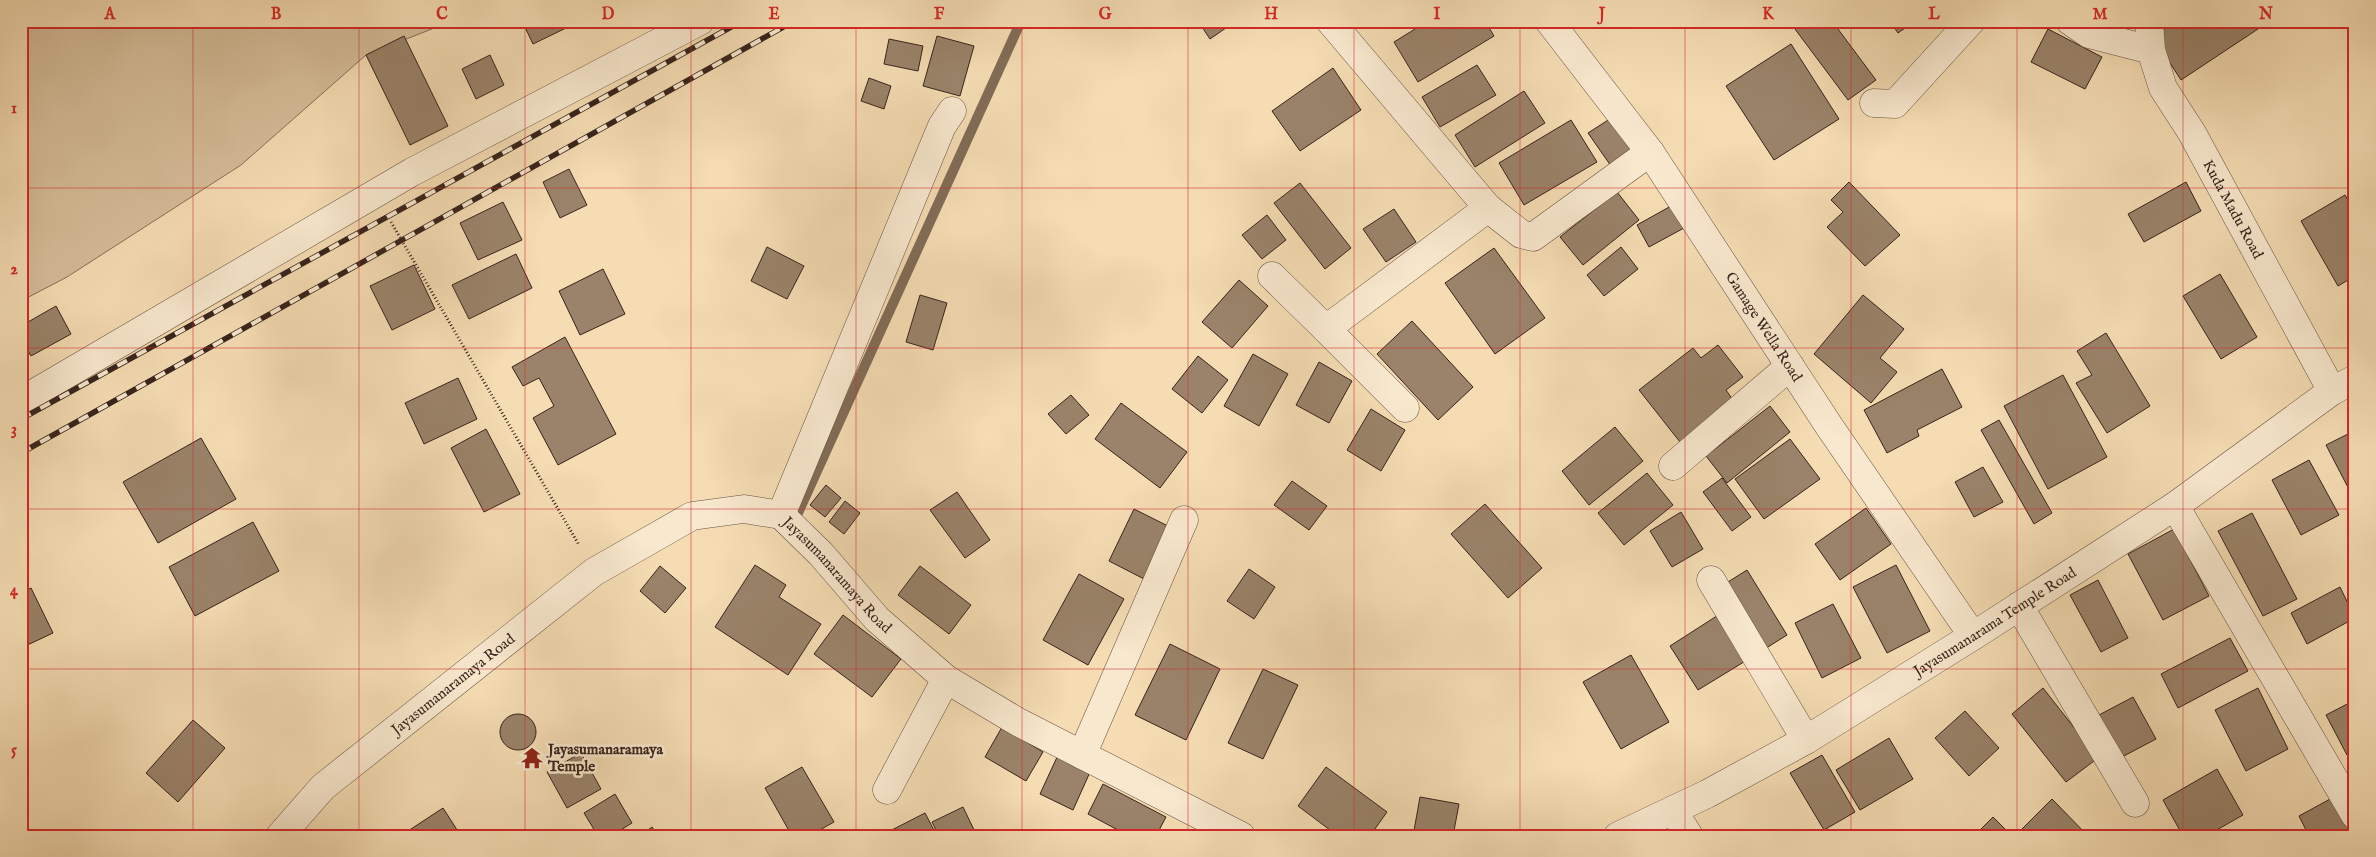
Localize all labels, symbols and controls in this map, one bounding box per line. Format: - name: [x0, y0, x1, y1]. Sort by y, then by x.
- text: A: [104, 5, 117, 25]
- text: B: [271, 5, 282, 25]
- text: C: [436, 5, 448, 25]
- text: D: [602, 5, 615, 25]
- text: E: [768, 5, 780, 25]
- text: F: [934, 5, 945, 25]
- text: G: [1099, 5, 1112, 25]
- text: H: [1264, 5, 1278, 25]
- text: I: [1434, 5, 1441, 25]
- text: J: [1597, 5, 1606, 25]
- text: K: [1762, 5, 1775, 25]
- text: L: [1928, 5, 1940, 25]
- text: M: [2092, 5, 2108, 25]
- text: N: [2258, 5, 2273, 25]
- text: 1: [11, 99, 17, 119]
- street label: Kuda Madu Road: [2199, 156, 2268, 263]
- text: 2: [10, 260, 18, 280]
- street label: Gamage Wella Road: [1721, 268, 1807, 386]
- text: 3: [11, 420, 17, 440]
- street label: Jayasumanaramaya Road: [777, 511, 896, 638]
- street label: Jayasumanarama Temple Road: [1908, 562, 2080, 681]
- text: 4: [10, 581, 19, 601]
- street label: Jayasumanaramaya Road: [386, 629, 519, 740]
- place label: Jayasumanaramaya Temple: [546, 740, 664, 776]
- text: 5: [11, 741, 17, 761]
- temple icon: Jayasumanaramaya Temple: [519, 745, 545, 771]

